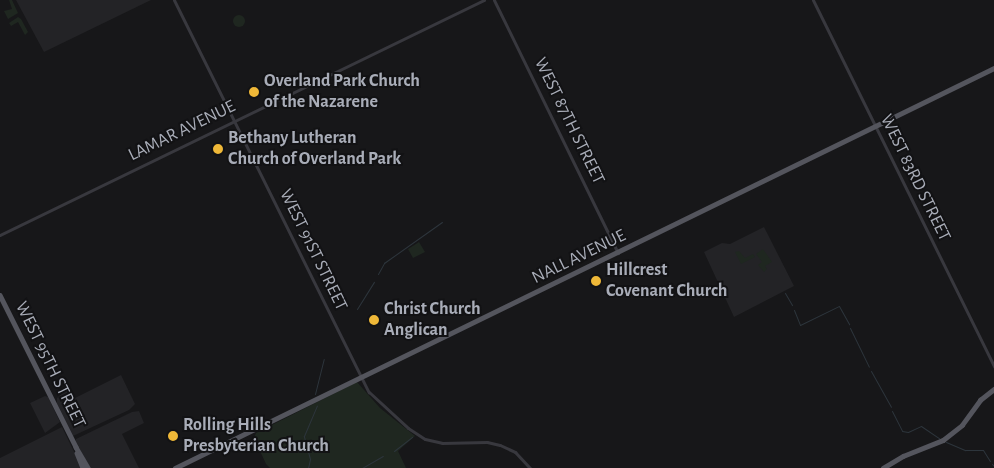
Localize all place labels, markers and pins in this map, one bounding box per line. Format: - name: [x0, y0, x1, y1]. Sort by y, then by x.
- place label: Overland Park Church of the Nazarene: [264, 71, 420, 114]
- marker: Overland Park Church of the Nazarene: [248, 86, 260, 98]
- place label: Bethany Lutheran Church of Overland Park: [228, 128, 401, 170]
- marker: Bethany Lutheran Church of Overland Park: [212, 143, 224, 155]
- place label: Hillcrest Covenant Church: [606, 260, 727, 302]
- marker: Hillcrest Covenant Church: [590, 275, 602, 287]
- place label: Christ Church Anglican: [384, 299, 481, 342]
- marker: Christ Church Anglican: [368, 314, 380, 326]
- place label: Rolling Hills Presbyterian Church: [183, 415, 329, 458]
- marker: Rolling Hills Presbyterian Church: [167, 430, 179, 442]

